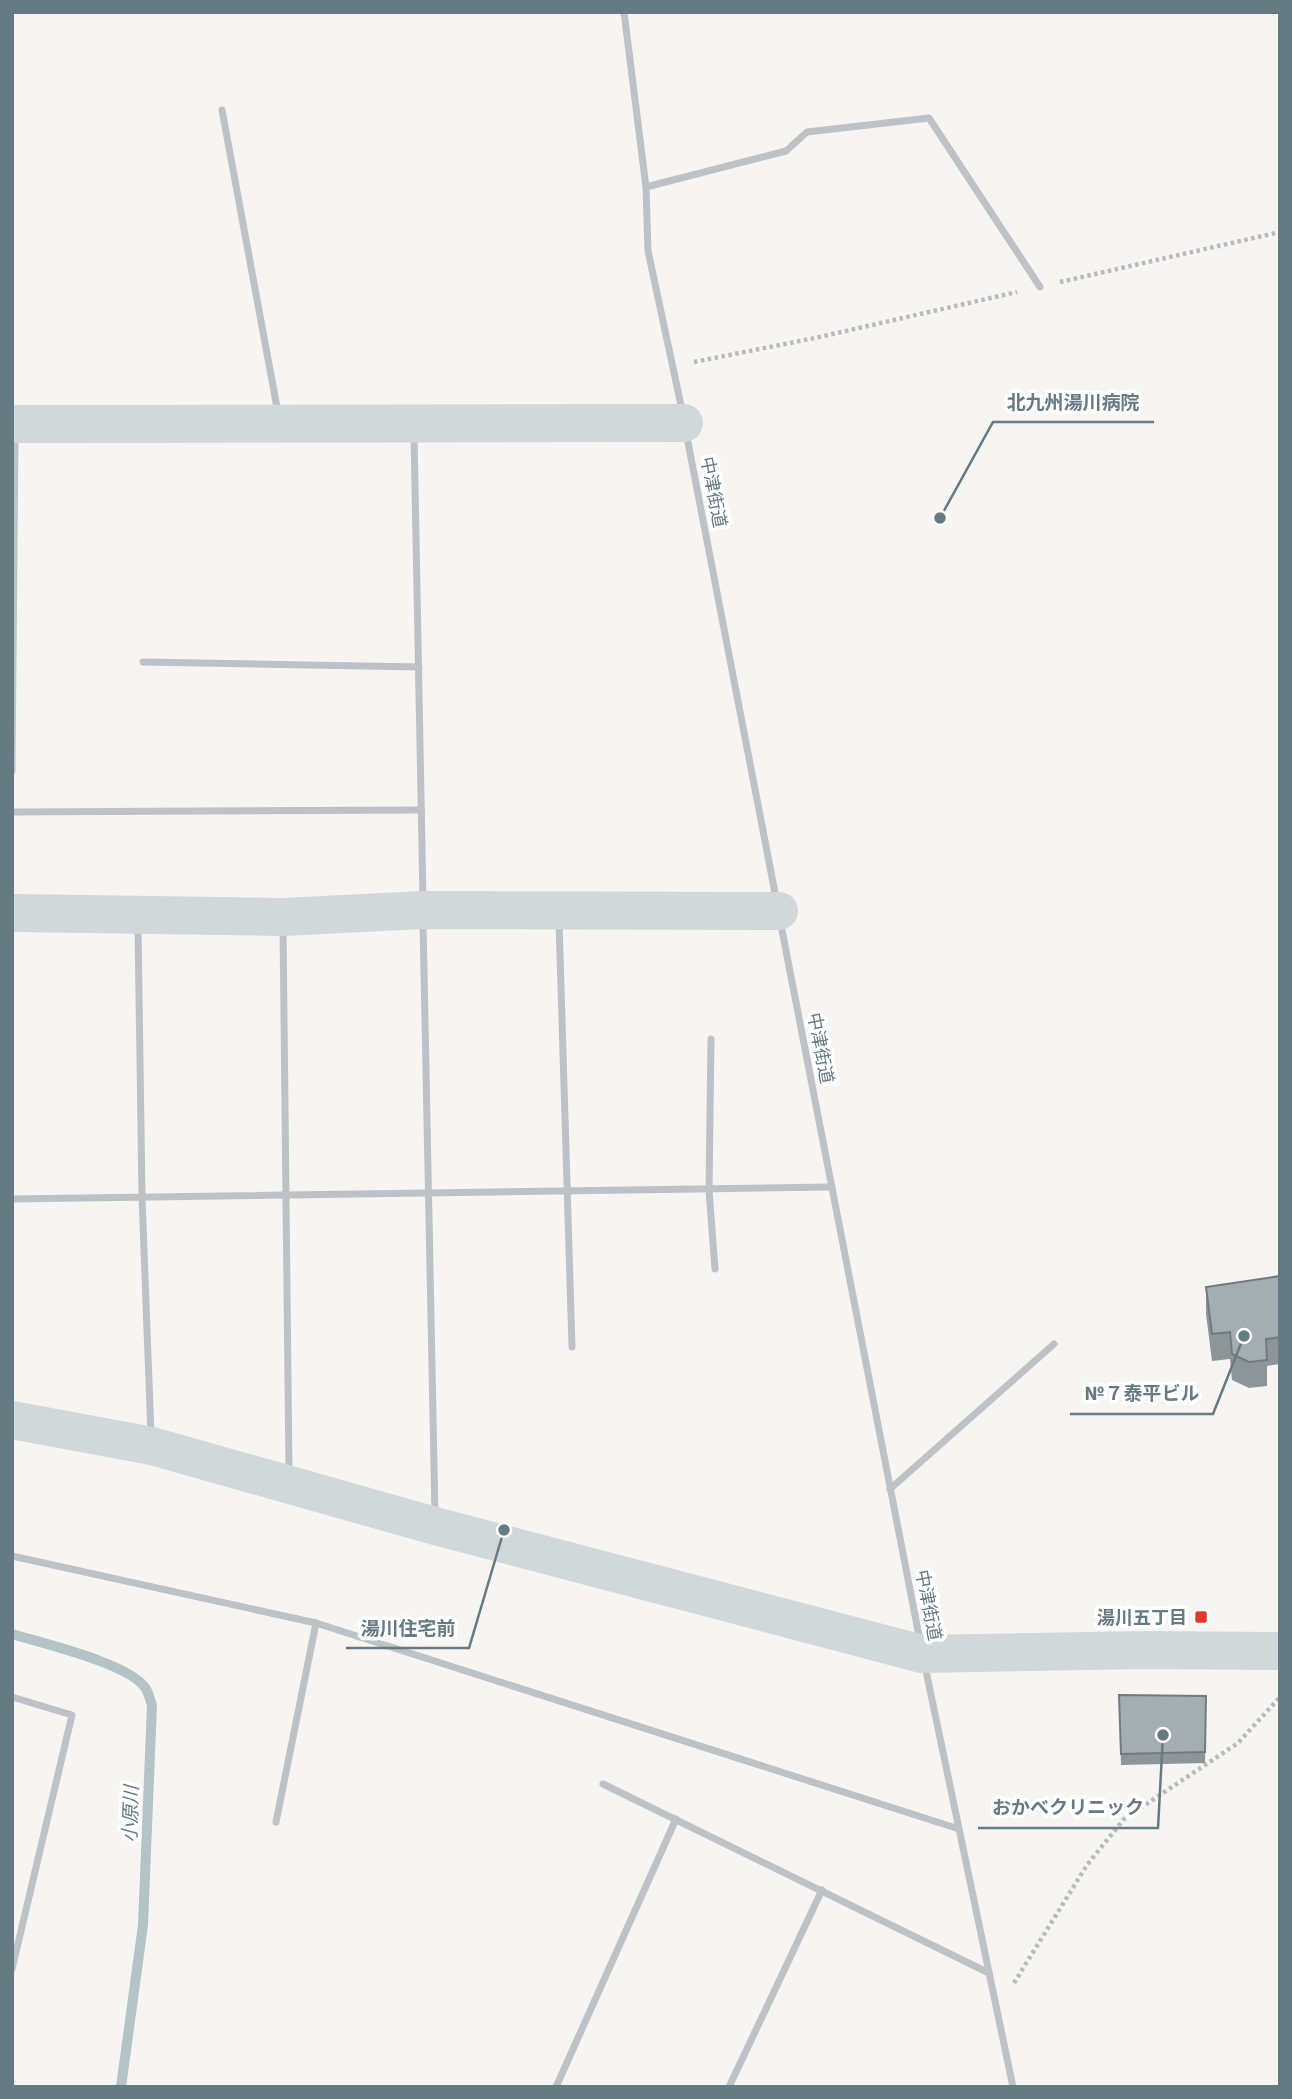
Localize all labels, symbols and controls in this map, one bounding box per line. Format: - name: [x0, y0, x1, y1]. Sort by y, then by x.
- callout: 北九州湯川病院: [993, 382, 1154, 422]
- text: 北九州湯川病院: [1006, 390, 1140, 414]
- street label: 中津街道: [696, 454, 732, 530]
- street label: 中津街道: [803, 1010, 839, 1086]
- callout: №７泰平ビル: [1070, 1374, 1213, 1414]
- text: №７泰平ビル: [1084, 1381, 1200, 1405]
- street label: 中津街道: [911, 1567, 947, 1643]
- place label: 湯川五丁目: [1097, 1606, 1187, 1629]
- callout: 湯川住宅前: [346, 1608, 469, 1648]
- marker: 湯川五丁目: [1193, 1609, 1209, 1625]
- text: 湯川住宅前: [360, 1616, 456, 1640]
- water label: 小原川: [117, 1783, 143, 1843]
- callout: おかべクリニック: [978, 1788, 1158, 1828]
- text: おかべクリニック: [992, 1795, 1144, 1819]

